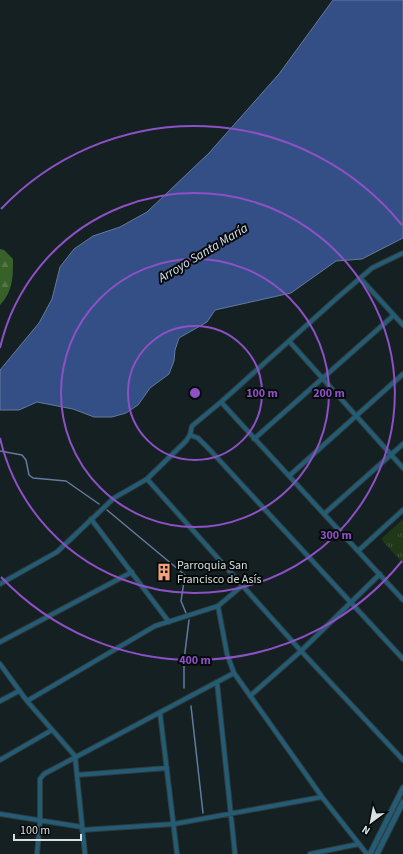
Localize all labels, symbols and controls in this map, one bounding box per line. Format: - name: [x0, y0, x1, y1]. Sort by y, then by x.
- water label: Arroyo Santa María: [154, 219, 251, 287]
- text: 100 m: [246, 385, 278, 402]
- text: 200 m: [313, 385, 345, 402]
- centre of rings: [188, 386, 202, 400]
- text: 300 m: [320, 527, 352, 544]
- place label: Parroquia San Francisco de Asís: [177, 557, 262, 588]
- building icon: Parroquia San Francisco de Asís: [154, 562, 174, 582]
- text: 400 m: [179, 652, 211, 669]
- north arrow: [351, 802, 391, 842]
- scale bar: [14, 816, 81, 842]
- text: 100 m: [20, 822, 50, 839]
- text: N: [359, 822, 373, 838]

